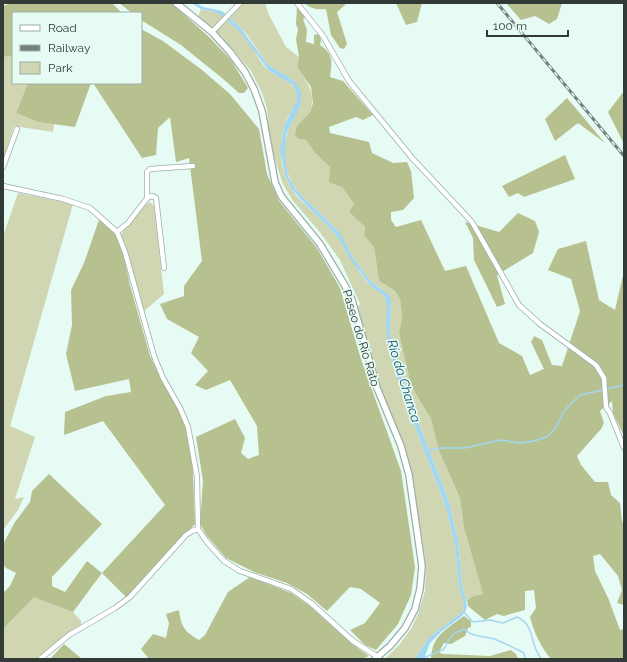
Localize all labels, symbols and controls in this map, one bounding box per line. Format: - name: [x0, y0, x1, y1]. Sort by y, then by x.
- legend: [12, 12, 142, 84]
- scale bar: [487, 12, 568, 38]
- text: 100 m: [493, 19, 527, 33]
- text: Road: [48, 21, 77, 35]
- text: Railway: [48, 41, 91, 55]
- text: Park: [48, 61, 73, 75]
- street label: Paseo do Río Rato: [340, 288, 382, 388]
- water label: Río da Chanca: [384, 338, 424, 424]

